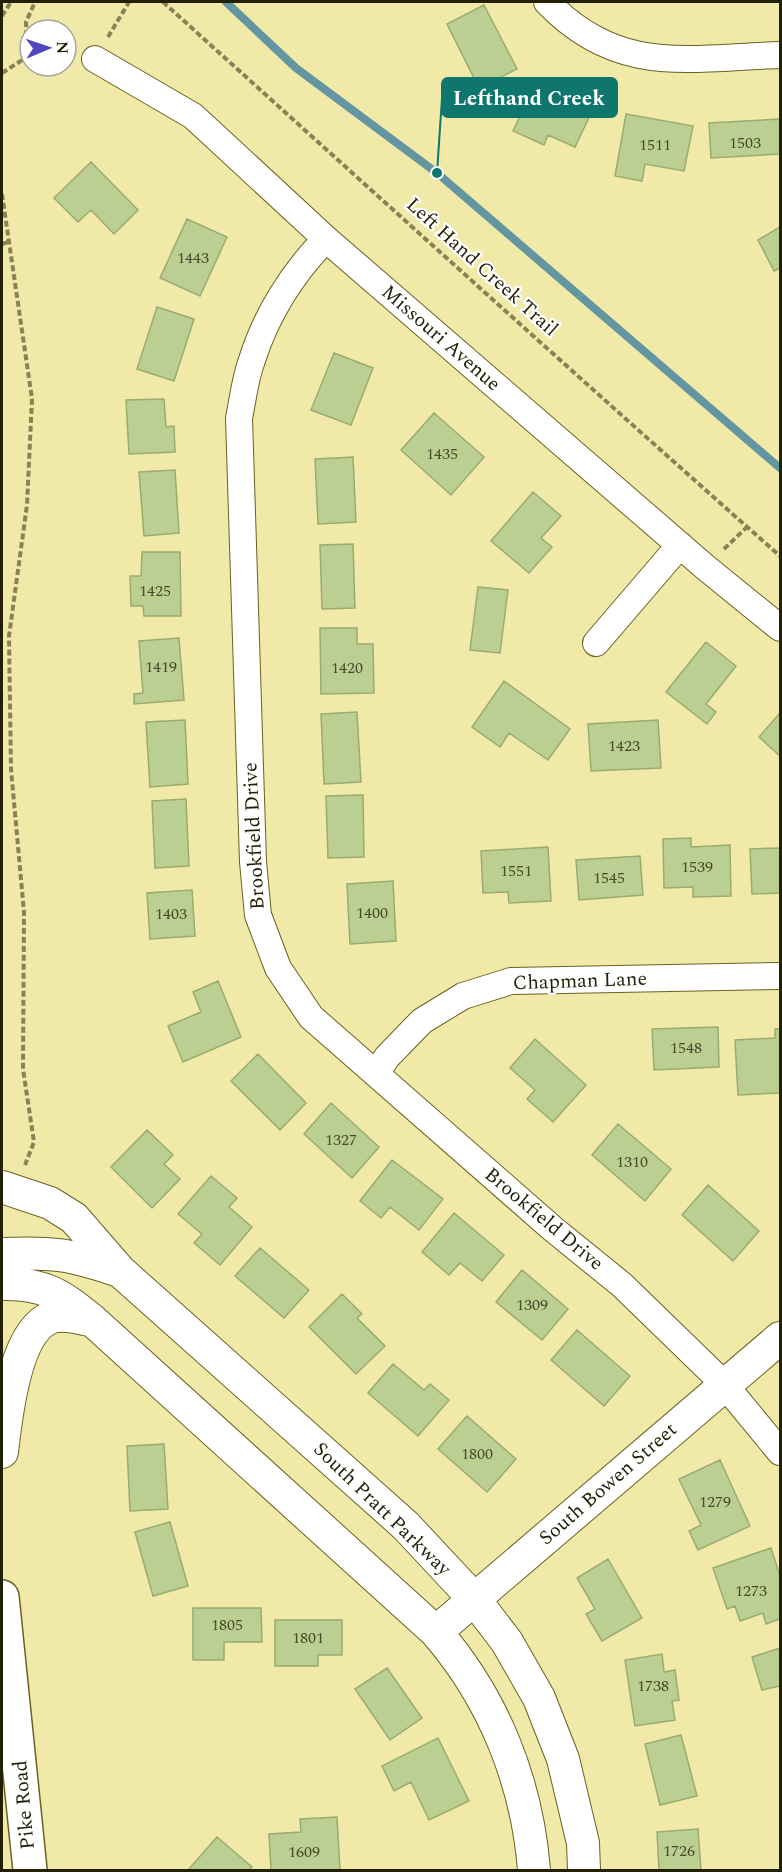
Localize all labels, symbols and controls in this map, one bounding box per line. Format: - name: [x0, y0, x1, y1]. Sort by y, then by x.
- north arrow: [18, 18, 78, 78]
- text: N: [50, 41, 74, 54]
- callout: Lefthand Creek: [442, 78, 617, 117]
- text: Lefthand Creek: [453, 83, 605, 115]
- house number: 1503: [729, 131, 761, 155]
- house number: 1511: [639, 133, 671, 157]
- street label: Left Hand Creek Trail: [399, 190, 565, 344]
- house number: 1443: [177, 246, 209, 270]
- street label: Missouri Avenue: [375, 278, 507, 398]
- house number: 1435: [426, 442, 458, 466]
- house number: 1425: [139, 579, 171, 603]
- house number: 1419: [145, 655, 177, 679]
- house number: 1420: [331, 656, 363, 680]
- house number: 1423: [608, 734, 640, 758]
- street label: Brookfield Drive: [235, 762, 273, 910]
- house number: 1539: [681, 855, 713, 879]
- house number: 1551: [500, 859, 532, 883]
- house number: 1545: [593, 866, 625, 890]
- house number: 1400: [356, 901, 388, 925]
- house number: 1403: [155, 902, 187, 926]
- street label: Chapman Lane: [512, 964, 648, 998]
- house number: 1548: [670, 1036, 702, 1060]
- house number: 1327: [325, 1128, 357, 1152]
- house number: 1310: [616, 1150, 648, 1174]
- street label: Brookfield Drive: [478, 1160, 610, 1278]
- house number: 1309: [516, 1293, 548, 1317]
- street label: South Bowen Street: [532, 1415, 684, 1553]
- street label: South Pratt Parkway: [306, 1435, 459, 1584]
- house number: 1800: [461, 1442, 493, 1466]
- house number: 1279: [699, 1490, 731, 1514]
- house number: 1273: [735, 1579, 767, 1603]
- house number: 1805: [211, 1613, 243, 1637]
- house number: 1801: [292, 1626, 324, 1650]
- house number: 1738: [637, 1674, 669, 1698]
- street label: Pike Road: [5, 1759, 43, 1851]
- house number: 1726: [663, 1839, 695, 1863]
- house number: 1609: [288, 1840, 320, 1864]

